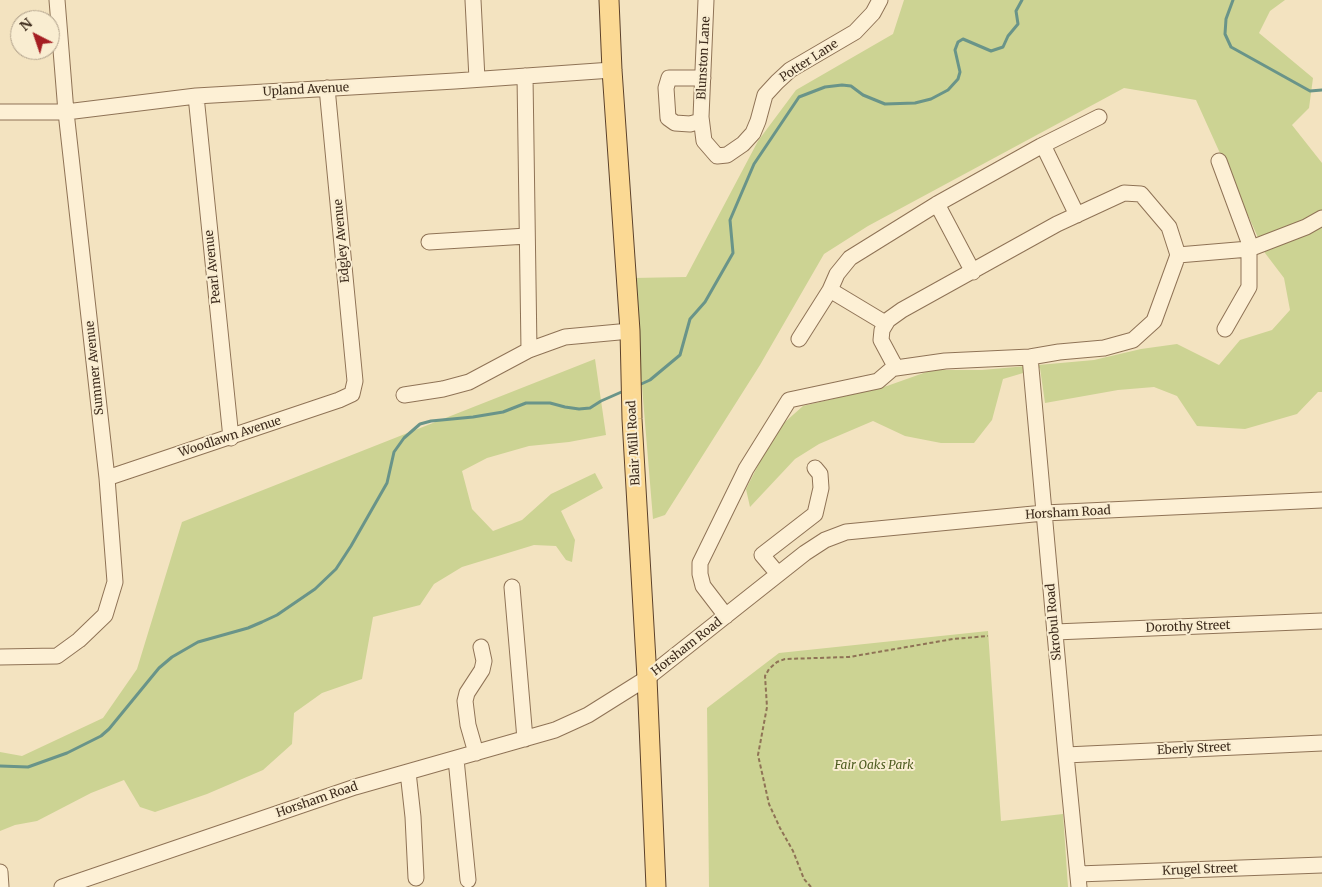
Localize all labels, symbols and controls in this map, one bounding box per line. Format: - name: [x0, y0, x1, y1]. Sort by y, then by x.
- north arrow: [10, 10, 60, 60]
- text: N: [16, 14, 36, 35]
- street label: Blunston Lane: [695, 16, 713, 100]
- street label: Potter Lane: [777, 37, 841, 85]
- street label: Upland Avenue: [263, 81, 349, 99]
- street label: Edgley Avenue: [331, 199, 353, 283]
- street label: Pearl Avenue: [202, 229, 224, 305]
- street label: Summer Avenue: [83, 320, 107, 416]
- street label: Blair Mill Road: [625, 400, 643, 486]
- street label: Woodlawn Avenue: [177, 414, 283, 460]
- street label: Horsham Road: [1025, 504, 1111, 522]
- street label: Skrobul Road: [1043, 583, 1065, 661]
- street label: Horsham Road: [649, 615, 725, 679]
- street label: Dorothy Street: [1145, 618, 1231, 636]
- street label: Eberly Street: [1157, 740, 1231, 758]
- park label: Fair Oaks Park: [835, 759, 913, 773]
- street label: Horsham Road: [274, 779, 360, 821]
- street label: Krugel Street: [1162, 861, 1238, 879]

